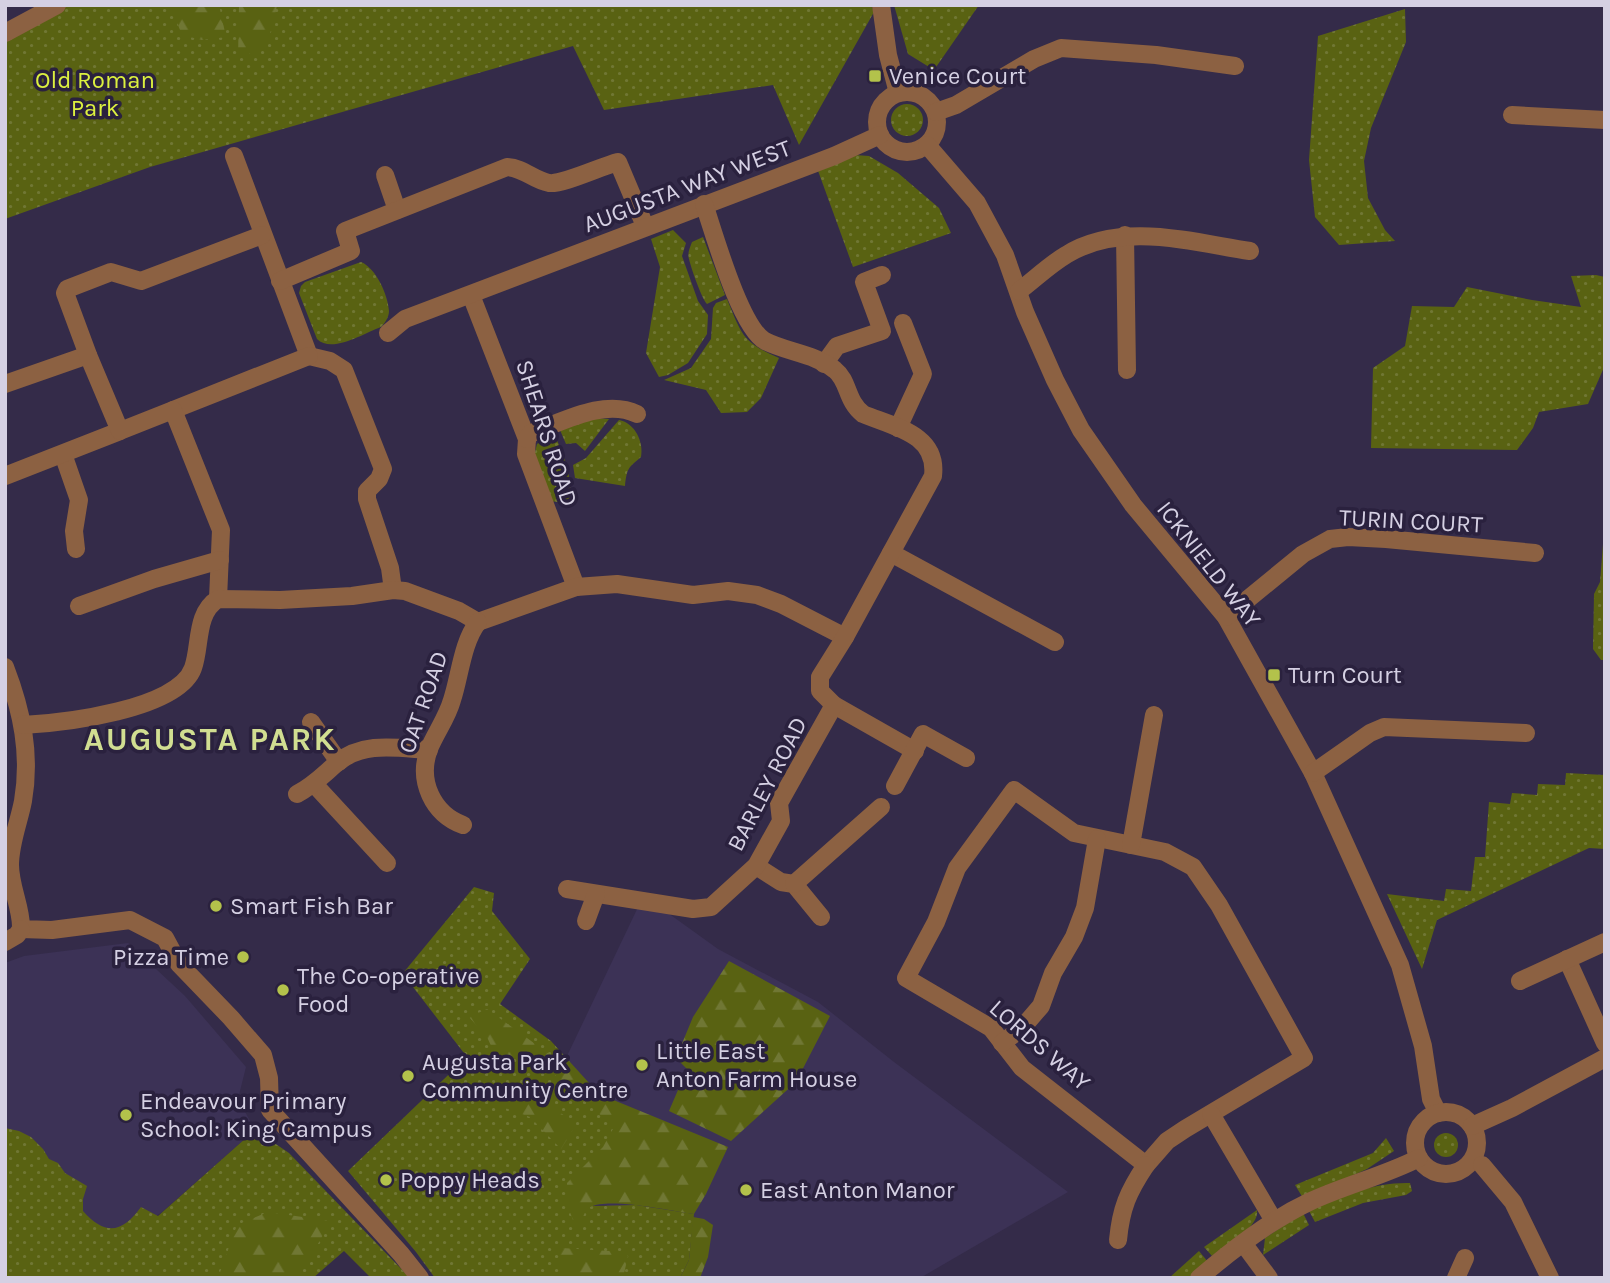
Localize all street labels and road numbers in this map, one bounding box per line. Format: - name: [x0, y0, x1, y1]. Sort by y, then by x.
- street label: AUGUSTA WAY WEST: [579, 134, 795, 238]
- street label: SHEARS ROAD: [510, 356, 584, 510]
- street label: ICKNIELD WAY: [1151, 495, 1267, 633]
- street label: TURIN COURT: [1338, 503, 1484, 539]
- street label: OAT ROAD: [393, 647, 453, 757]
- street label: BARLEY ROAD: [721, 712, 813, 856]
- street label: LORDS WAY: [984, 994, 1096, 1096]

